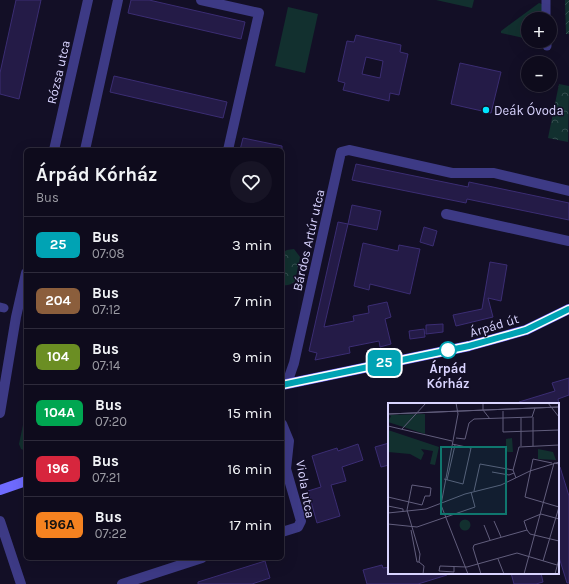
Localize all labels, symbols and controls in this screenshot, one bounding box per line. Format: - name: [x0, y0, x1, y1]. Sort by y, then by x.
- map controls: [521, 12, 557, 92]
- button: +: [521, 12, 557, 48]
- street label: Rózsa utca: [44, 39, 73, 105]
- button: −: [521, 56, 557, 92]
- place label: Deák Óvoda: [494, 102, 564, 118]
- marker: Deák Óvoda: [481, 105, 491, 115]
- button: heart: [230, 161, 272, 203]
- text: Árpád Kórház: [36, 164, 158, 186]
- street label: Bárdos Artúr utca: [289, 188, 327, 292]
- text: Bus: [36, 190, 59, 205]
- text: Bus: [92, 228, 119, 246]
- text: 25: [50, 236, 66, 253]
- text: 3 min: [232, 236, 272, 254]
- text: 07:08: [92, 246, 125, 261]
- text: Bus: [92, 284, 119, 302]
- text: 204: [45, 292, 71, 309]
- text: 7 min: [234, 292, 272, 310]
- text: 07:12: [92, 302, 121, 317]
- street label: Árpád út: [467, 309, 521, 340]
- text: Bus: [92, 340, 119, 358]
- marker: Árpád Kórház: [439, 341, 457, 359]
- text: 104: [47, 348, 69, 365]
- text: 9 min: [232, 348, 272, 366]
- line badge: 25: [366, 350, 402, 376]
- text: 25: [376, 354, 392, 371]
- text: 07:14: [92, 358, 120, 373]
- place label: Árpád Kórház: [426, 359, 470, 391]
- text: Bus: [95, 396, 122, 414]
- inset map: [388, 403, 559, 574]
- text: 104A: [44, 404, 75, 421]
- text: 15 min: [227, 404, 272, 422]
- text: 07:20: [95, 414, 127, 429]
- text: Bus: [92, 452, 119, 470]
- street label: Viola utca: [293, 459, 318, 519]
- text: 196: [47, 460, 69, 477]
- text: 16 min: [227, 460, 272, 478]
- text: 07:21: [92, 470, 121, 485]
- text: Bus: [95, 508, 122, 526]
- text: 196A: [44, 516, 75, 533]
- text: 17 min: [229, 516, 272, 534]
- text: 07:22: [95, 526, 127, 541]

